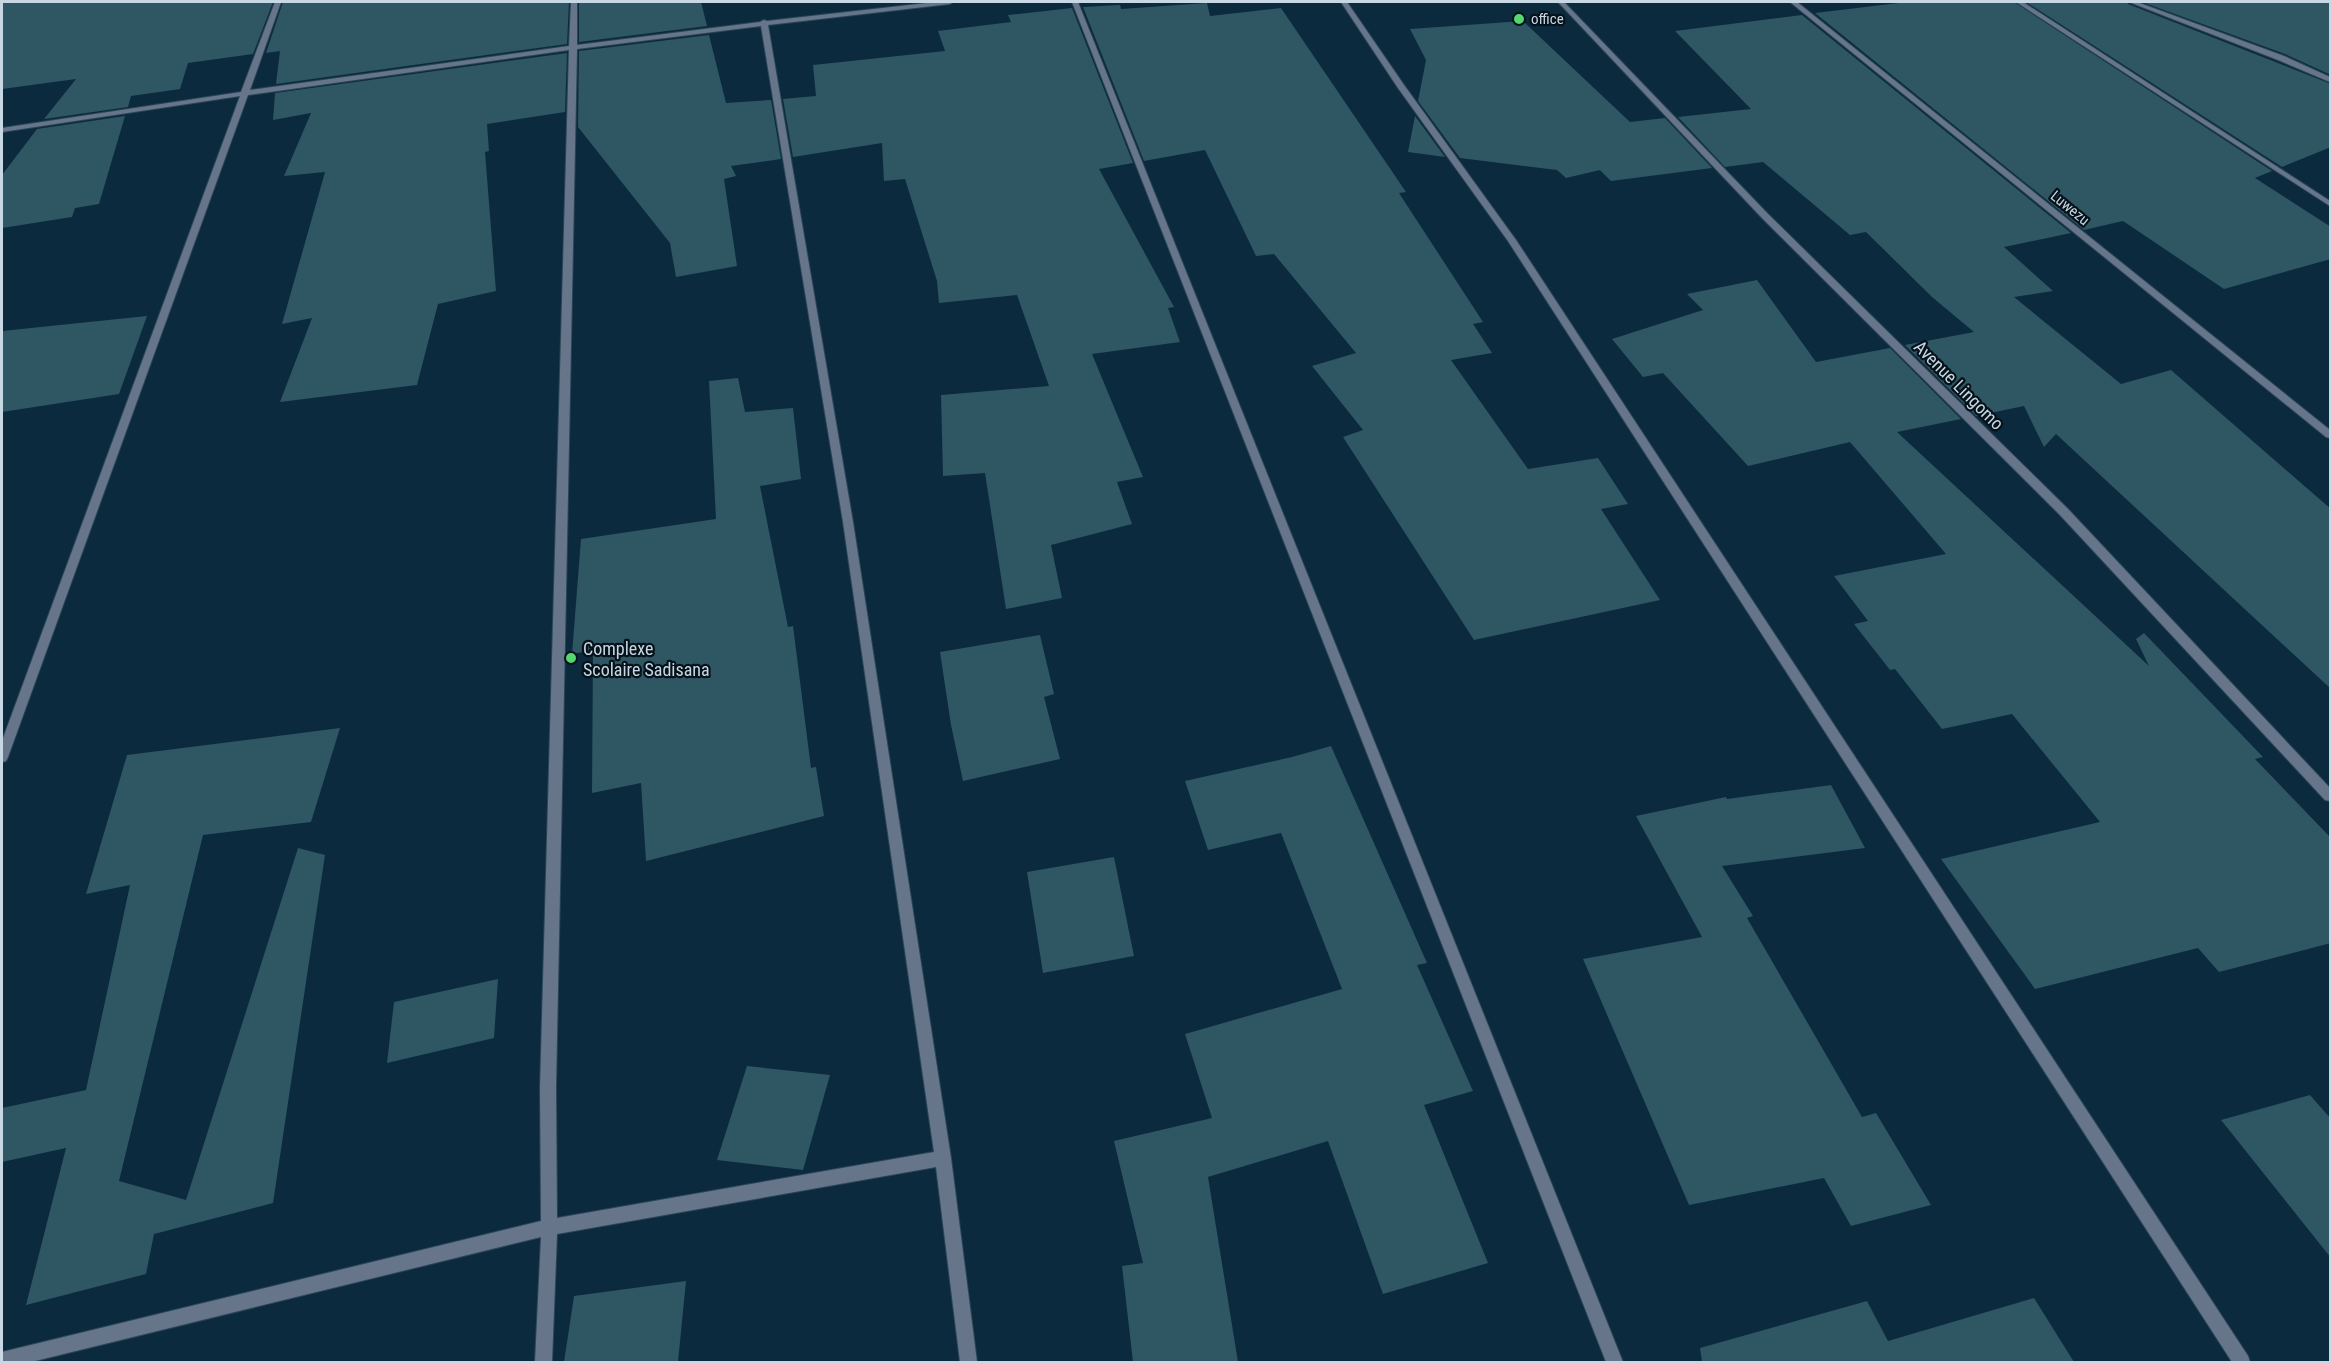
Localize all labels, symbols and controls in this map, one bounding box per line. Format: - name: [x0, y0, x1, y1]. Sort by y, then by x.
- place label: office: [1531, 10, 1564, 28]
- marker: office: [1512, 12, 1526, 26]
- street label: Luwezu: [2047, 187, 2093, 229]
- street label: Avenue Lingomo: [1910, 336, 2008, 434]
- place label: Complexe Scolaire Sadisana: [583, 638, 710, 680]
- marker: Complexe Scolaire Sadisana: [564, 651, 578, 665]

